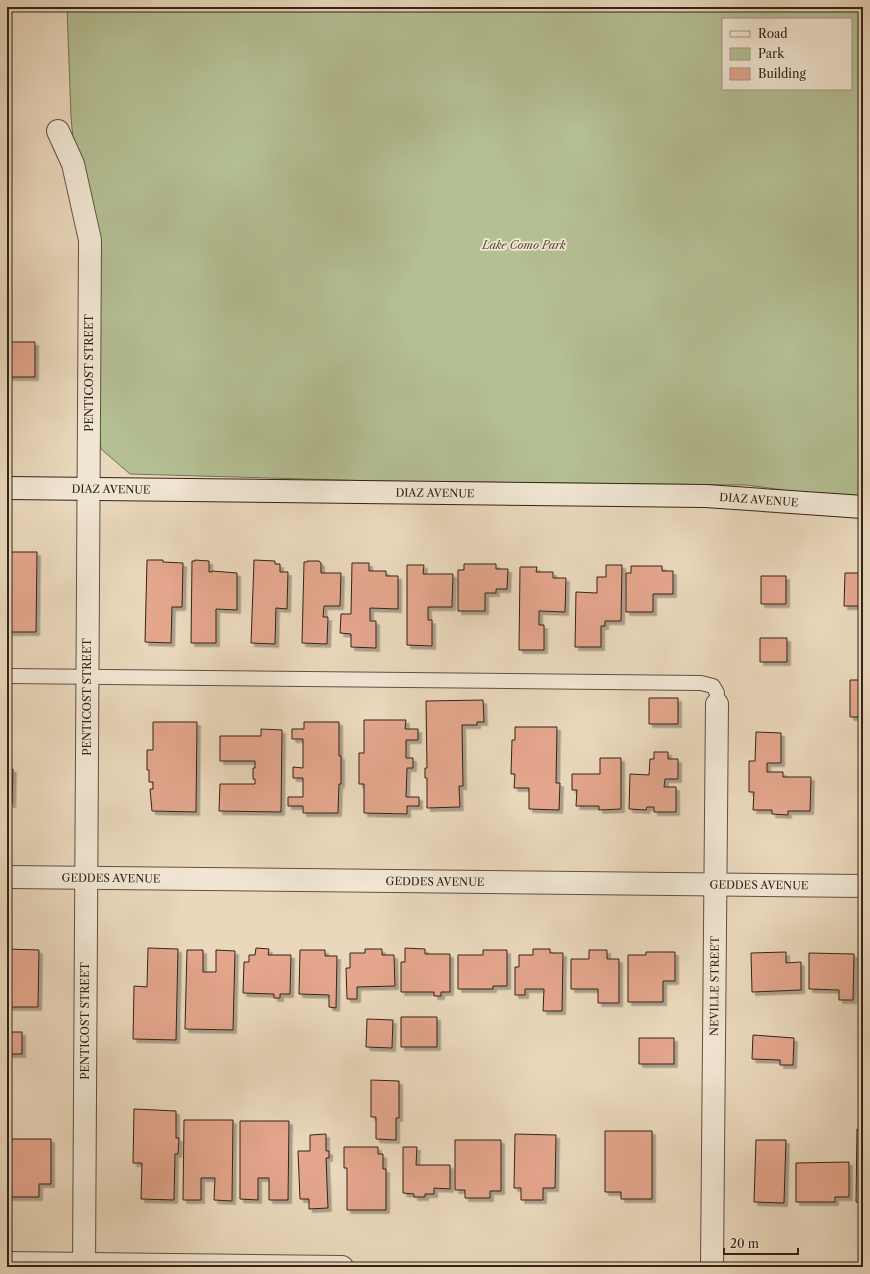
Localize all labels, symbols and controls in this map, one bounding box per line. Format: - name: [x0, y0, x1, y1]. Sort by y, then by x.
- legend: [722, 18, 852, 90]
- text: Road: [758, 26, 788, 41]
- text: Park: [758, 46, 785, 61]
- text: Building: [758, 66, 806, 81]
- park label: Lake Como Park: [481, 238, 566, 252]
- street label: PENTICOST STREET: [82, 313, 96, 432]
- street label: DIAZ AVENUE: [71, 482, 151, 497]
- street label: DIAZ AVENUE: [395, 485, 475, 500]
- street label: DIAZ AVENUE: [719, 490, 799, 509]
- street label: PENTICOST STREET: [80, 637, 94, 756]
- street label: GEDDES AVENUE: [62, 871, 161, 886]
- street label: GEDDES AVENUE: [386, 874, 485, 889]
- street label: GEDDES AVENUE: [710, 877, 809, 892]
- street label: NEVILLE STREET: [707, 935, 722, 1036]
- street label: PENTICOST STREET: [78, 961, 92, 1080]
- scale bar: [724, 1230, 798, 1256]
- text: 20 m: [730, 1236, 759, 1251]

